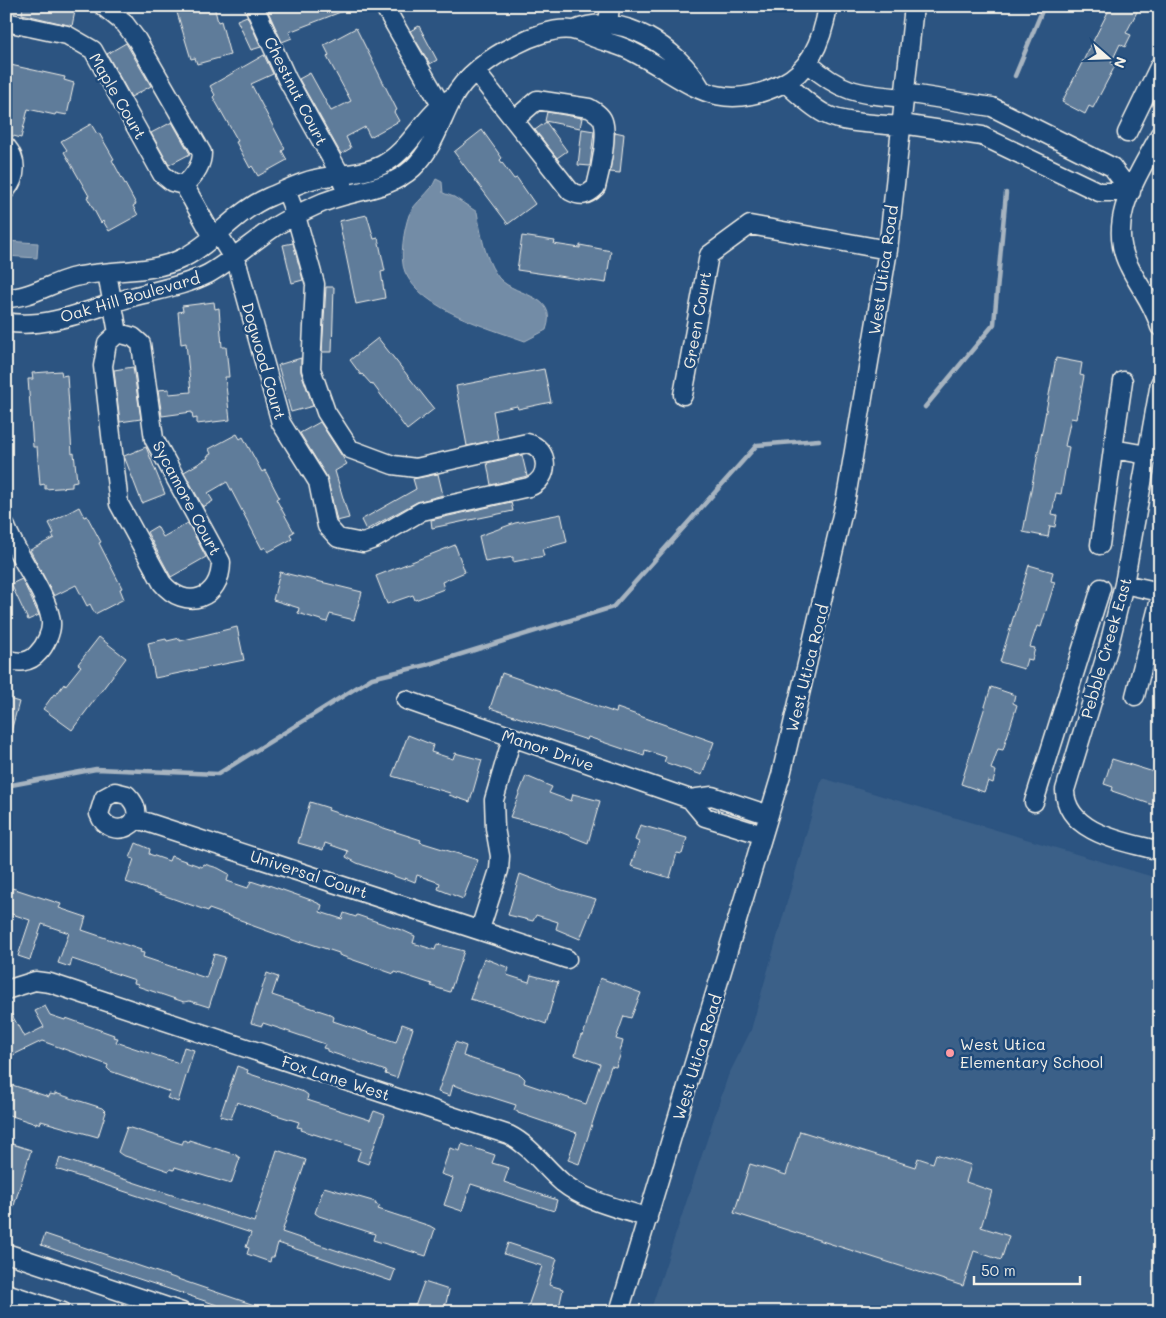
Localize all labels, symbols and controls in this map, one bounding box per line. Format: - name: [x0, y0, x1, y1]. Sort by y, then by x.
- north arrow: [1084, 32, 1134, 82]
- street label: Chestnut Court: [260, 33, 333, 149]
- street label: Maple Court: [85, 49, 152, 143]
- text: N: [1110, 54, 1131, 71]
- street label: West Utica Road: [863, 204, 902, 336]
- street label: Oak Hill Boulevard: [58, 267, 202, 327]
- street label: Green Court: [678, 270, 715, 370]
- street label: Dogwood Court: [238, 300, 291, 422]
- street label: Sycamore Court: [148, 437, 226, 559]
- street label: Pebble Creek East: [1075, 575, 1136, 721]
- street label: West Utica Road: [780, 602, 833, 734]
- street label: Manor Drive: [499, 724, 597, 775]
- street label: Universal Court: [248, 845, 371, 902]
- street label: West Utica Road: [667, 991, 726, 1122]
- place label: West Utica Elementary School: [960, 1033, 1104, 1072]
- marker: West Utica Elementary School: [944, 1047, 956, 1059]
- street label: Fox Lane West: [279, 1050, 393, 1105]
- scale bar: [974, 1253, 1080, 1285]
- text: 50 m: [981, 1260, 1016, 1280]

